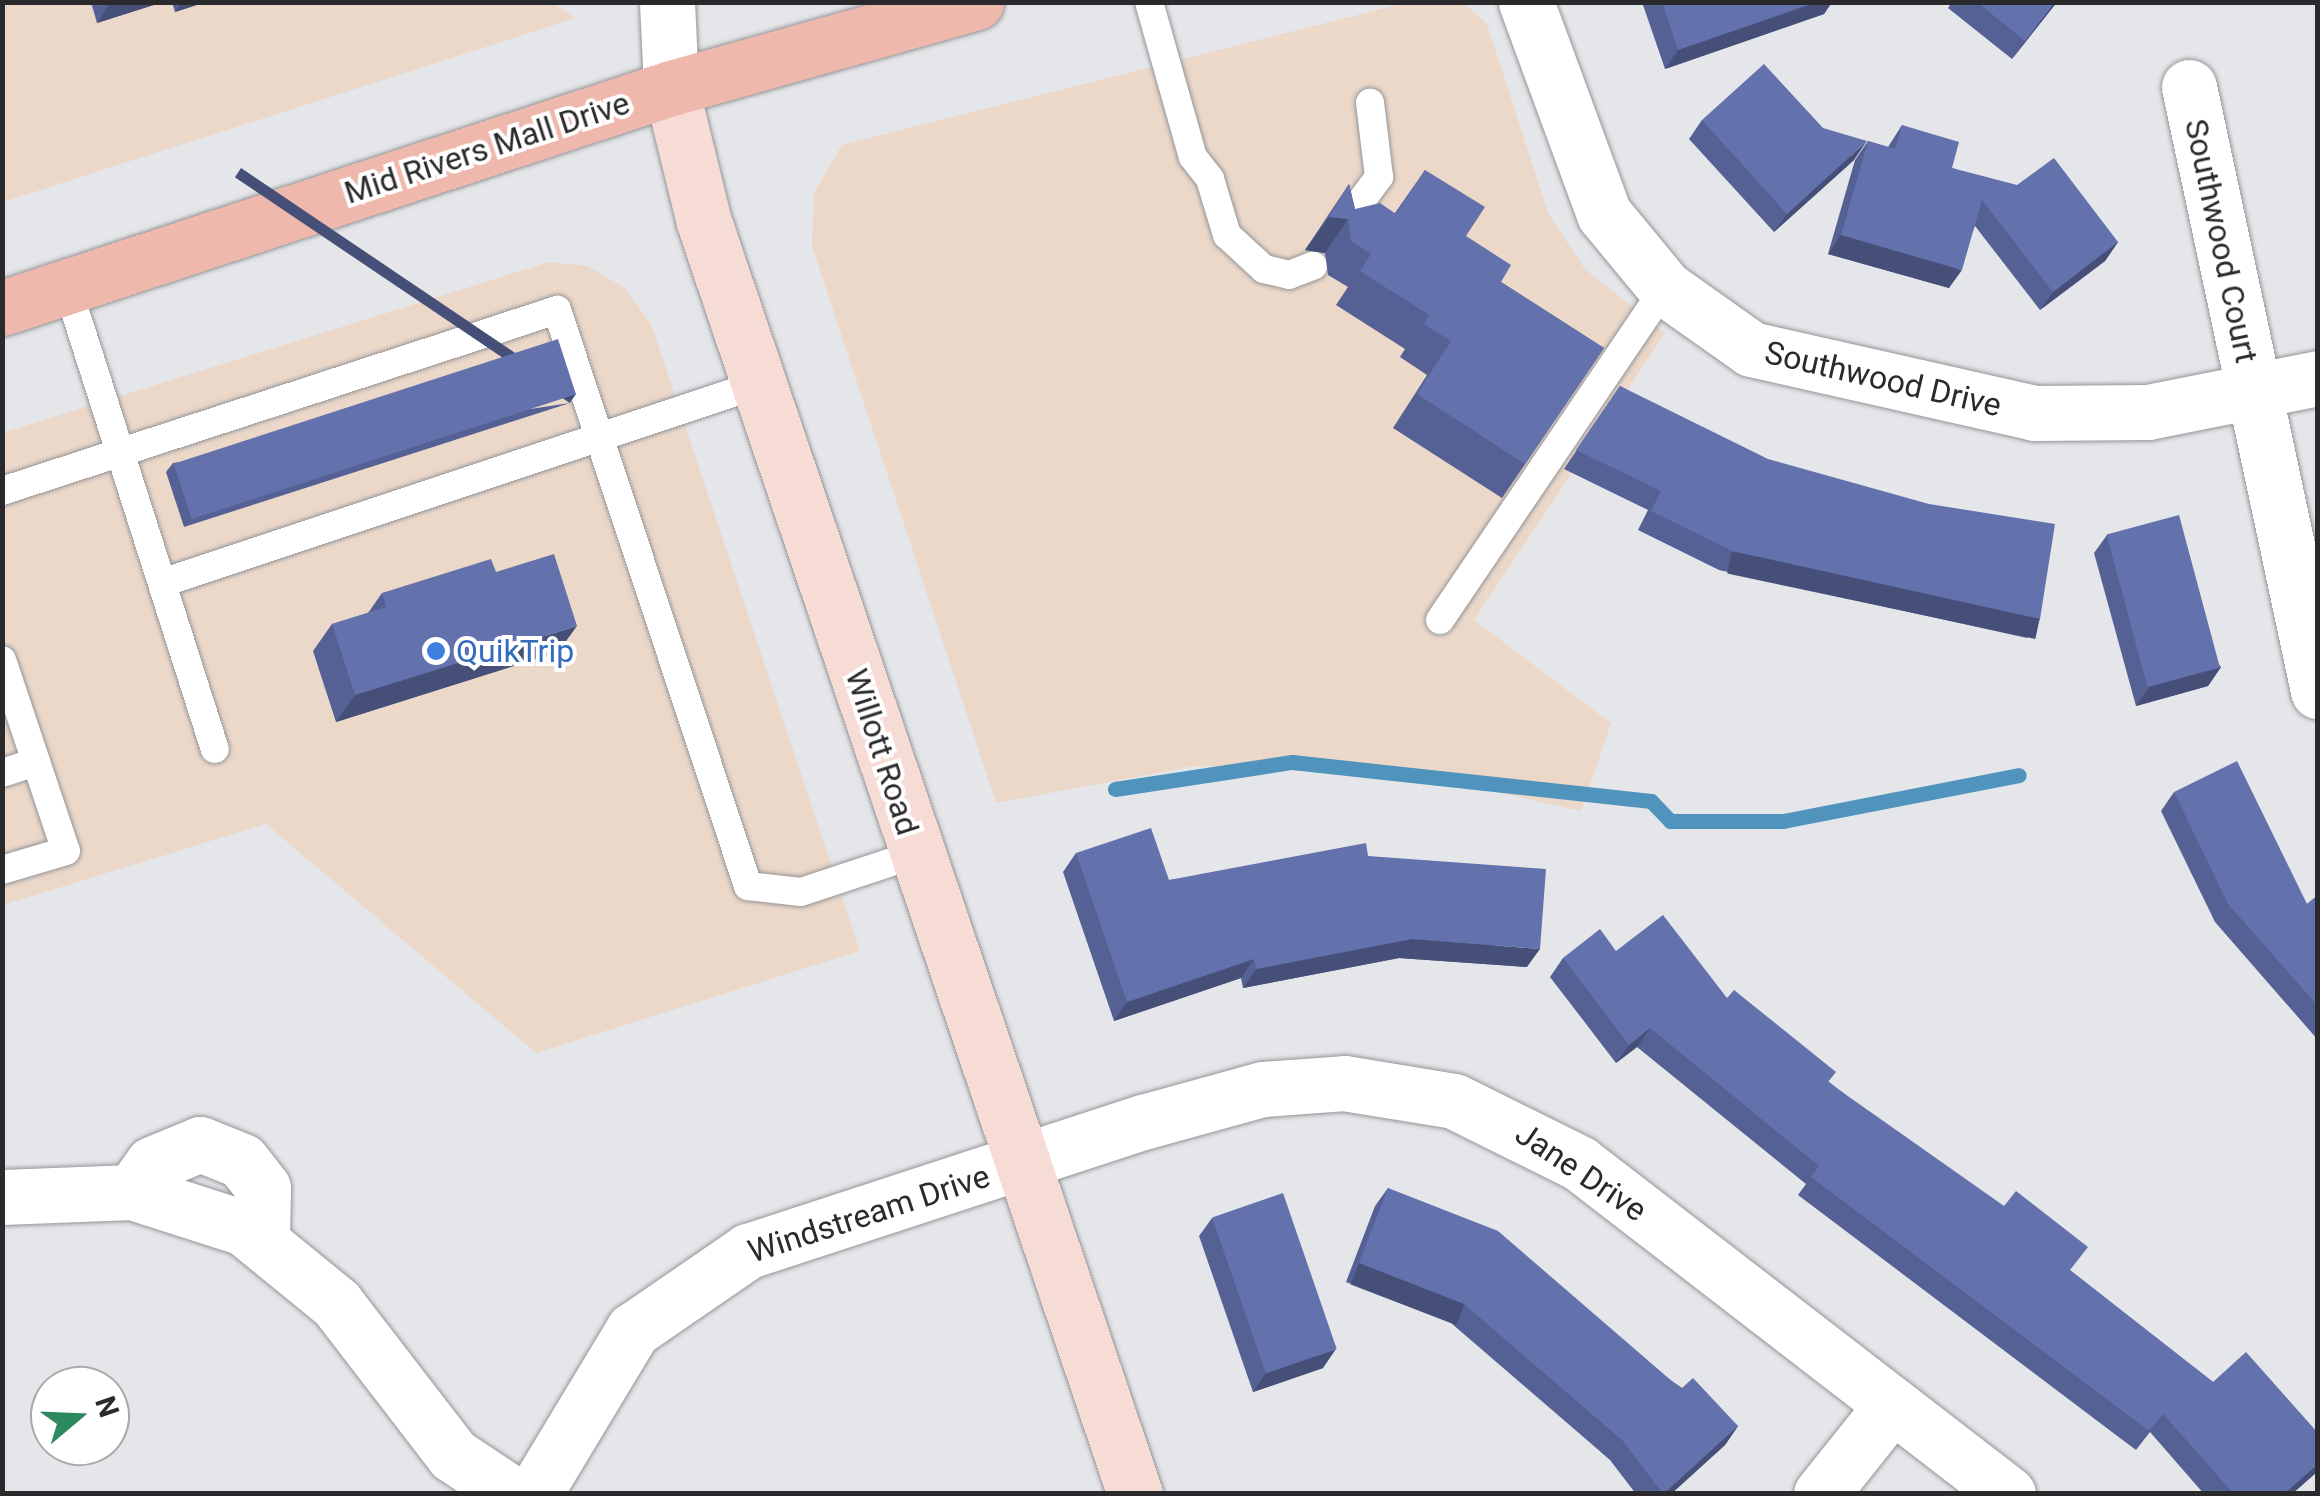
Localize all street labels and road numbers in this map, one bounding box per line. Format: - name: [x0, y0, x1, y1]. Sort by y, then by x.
- street label: Mid Rivers Mall Drive: [340, 84, 634, 212]
- street label: Southwood Court: [2176, 116, 2266, 366]
- street label: Southwood Drive: [1761, 333, 2005, 425]
- street label: Willott Road: [837, 664, 927, 840]
- street label: Jane Drive: [1508, 1114, 1654, 1230]
- street label: Windstream Drive: [743, 1157, 995, 1271]

